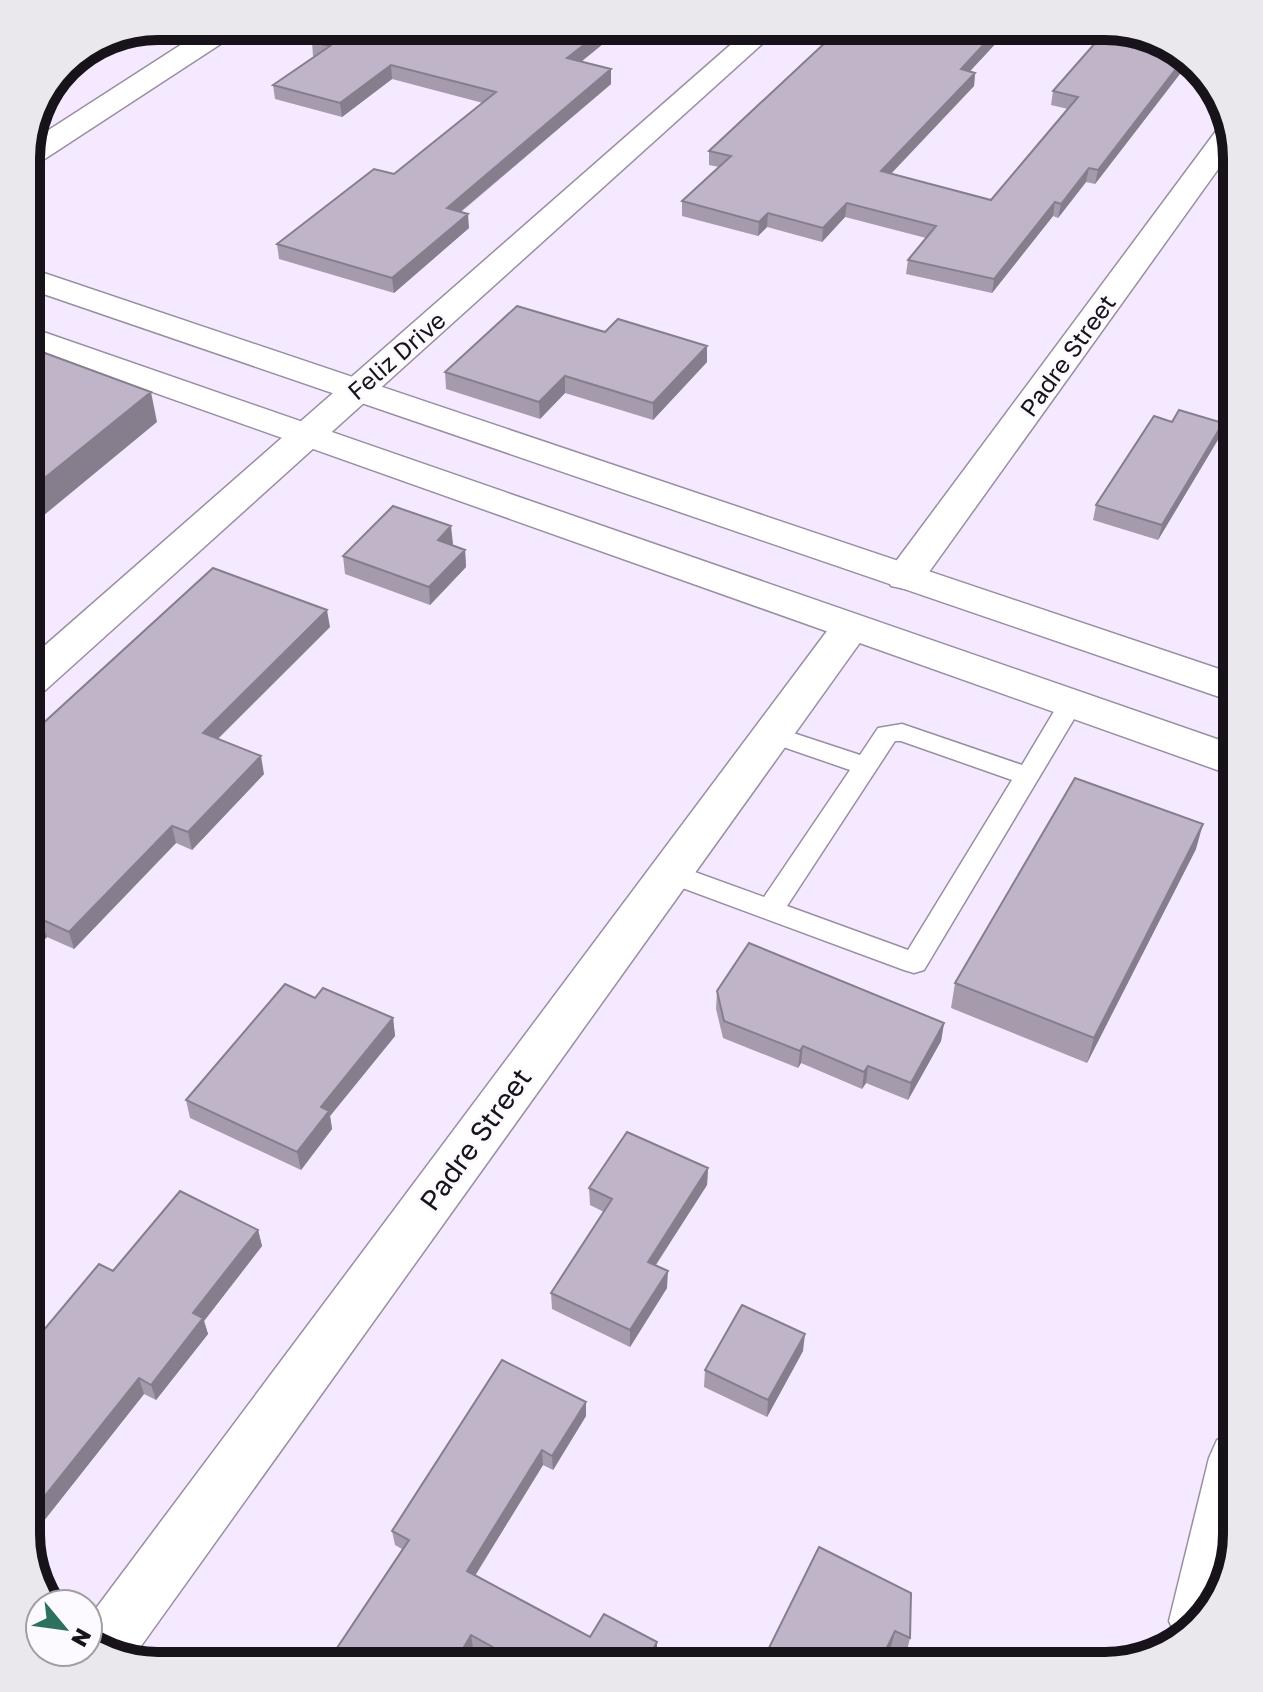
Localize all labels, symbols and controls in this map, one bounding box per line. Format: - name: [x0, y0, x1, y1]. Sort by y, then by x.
- street label: Padre Street: [1013, 288, 1121, 422]
- street label: Feliz Drive: [341, 305, 451, 405]
- street label: Padre Street: [412, 1061, 538, 1217]
- north arrow: [24, 1588, 104, 1668]
- text: N: [66, 1624, 98, 1652]

